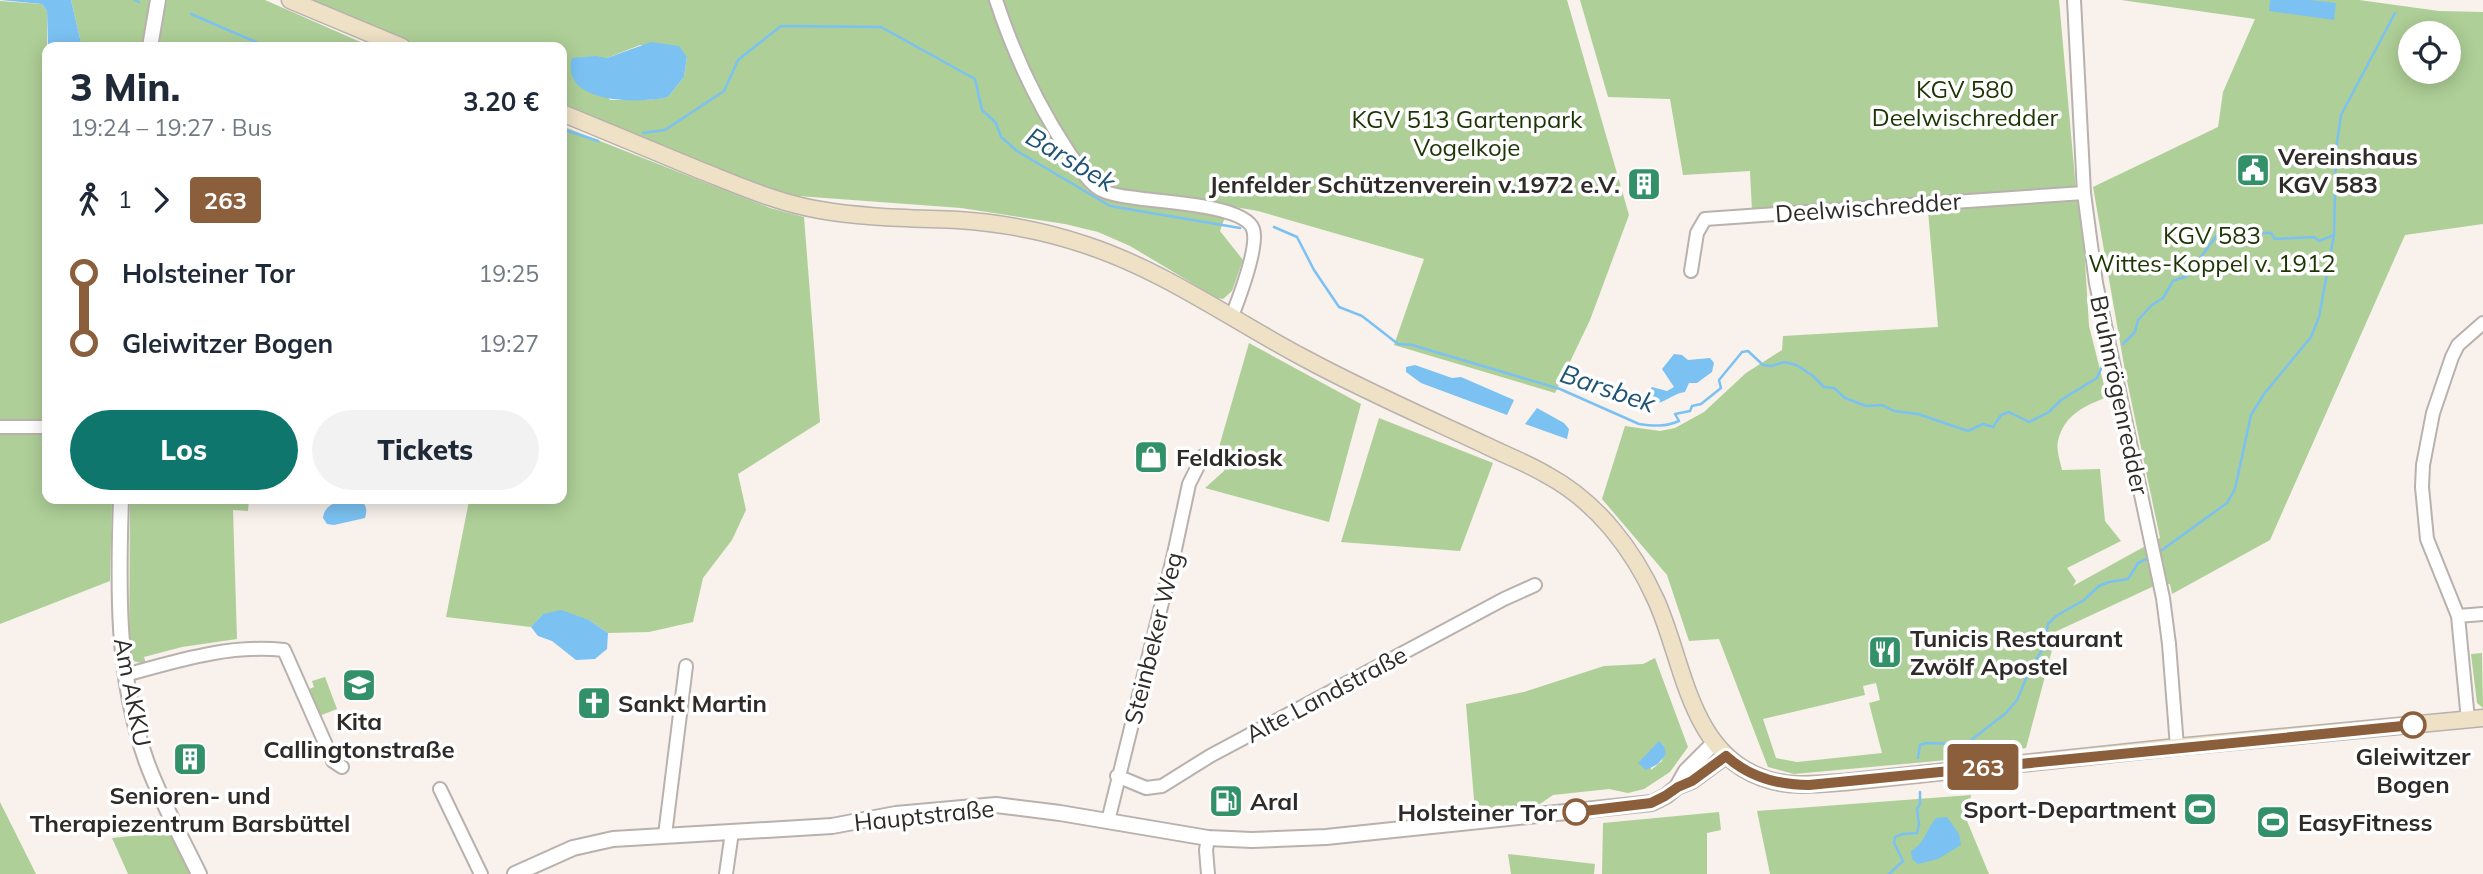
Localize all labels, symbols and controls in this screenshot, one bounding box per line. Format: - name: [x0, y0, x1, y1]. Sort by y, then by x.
- map controls: [2398, 21, 2461, 84]
- button: locate: [2398, 21, 2461, 84]
- text: 3 Min.: [70, 63, 180, 111]
- park label: KGV 580 Deelwischredder: [1872, 74, 2058, 132]
- text: 3.20 €: [463, 85, 539, 118]
- park label: KGV 513 Gartenpark Vogelkoje: [1352, 104, 1583, 162]
- text: 19:24 – 19:27 · Bus: [70, 113, 272, 142]
- water label: Barsbek: [1020, 119, 1122, 199]
- place label: Vereinshaus KGV 583: [2277, 141, 2418, 199]
- public building icon: Vereinshaus KGV 583: [2234, 151, 2272, 189]
- building icon: Jenfelder Schützenverein v.1972 e.V.: [1625, 165, 1663, 203]
- place label: Jenfelder Schützenverein v.1972 e.V.: [1209, 169, 1620, 199]
- icon: walk: [70, 181, 108, 219]
- icon: forward: [142, 181, 180, 219]
- text: 1: [118, 185, 132, 214]
- text: 263: [204, 185, 247, 215]
- street label: Deelwischredder: [1774, 186, 1962, 228]
- park label: KGV 583 Wittes-Koppel v. 1912: [2088, 220, 2336, 278]
- text: Holsteiner Tor: [122, 257, 295, 290]
- text: 19:25: [479, 259, 539, 288]
- street label: Bruhnrögenredder: [2084, 293, 2156, 498]
- text: Gleiwitzer Bogen: [122, 327, 333, 360]
- text: 19:27: [479, 329, 539, 358]
- water label: Barsbek: [1556, 356, 1661, 420]
- button: Los: [70, 410, 298, 490]
- button: Tickets: [312, 410, 539, 490]
- shop icon: Feldkiosk: [1132, 438, 1170, 476]
- place label: Feldkiosk: [1176, 442, 1283, 472]
- street label: Steinbeker Weg: [1117, 549, 1189, 727]
- place label: Tunicis Restaurant Zwölf Apostel: [1910, 623, 2123, 681]
- restaurant icon: Tunicis Restaurant Zwölf Apostel: [1866, 633, 1904, 671]
- street label: Am AKKU: [108, 635, 158, 749]
- street label: Alte Landstraße: [1240, 639, 1412, 749]
- school or university icon: Kita Callingtonstraße: [340, 666, 378, 704]
- church icon: Sankt Martin: [575, 684, 613, 722]
- place label: Sankt Martin: [618, 688, 767, 718]
- place label: Kita Callingtonstraße: [263, 706, 455, 764]
- marker: Gleiwitzer Bogen: [2400, 712, 2426, 738]
- building icon: Senioren- und Therapiezentrum Barsbüttel: [171, 740, 209, 778]
- place label: Gleiwitzer Bogen: [2355, 741, 2471, 799]
- line badge: 263: [1943, 744, 2023, 790]
- text: 263: [1961, 752, 2005, 782]
- place label: Senioren- und Therapiezentrum Barsbüttel: [30, 780, 350, 838]
- fuel station icon: Aral: [1207, 782, 1245, 820]
- place label: Aral: [1250, 786, 1298, 816]
- sports icon: Sport-Department: [2181, 790, 2219, 828]
- street label: Hauptstraße: [852, 793, 996, 837]
- place label: Sport-Department: [1963, 794, 2176, 824]
- place label: Holsteiner Tor: [1397, 797, 1558, 827]
- marker: Holsteiner Tor: [1563, 799, 1589, 825]
- sports icon: EasyFitness: [2254, 803, 2292, 841]
- place label: EasyFitness: [2298, 807, 2433, 837]

